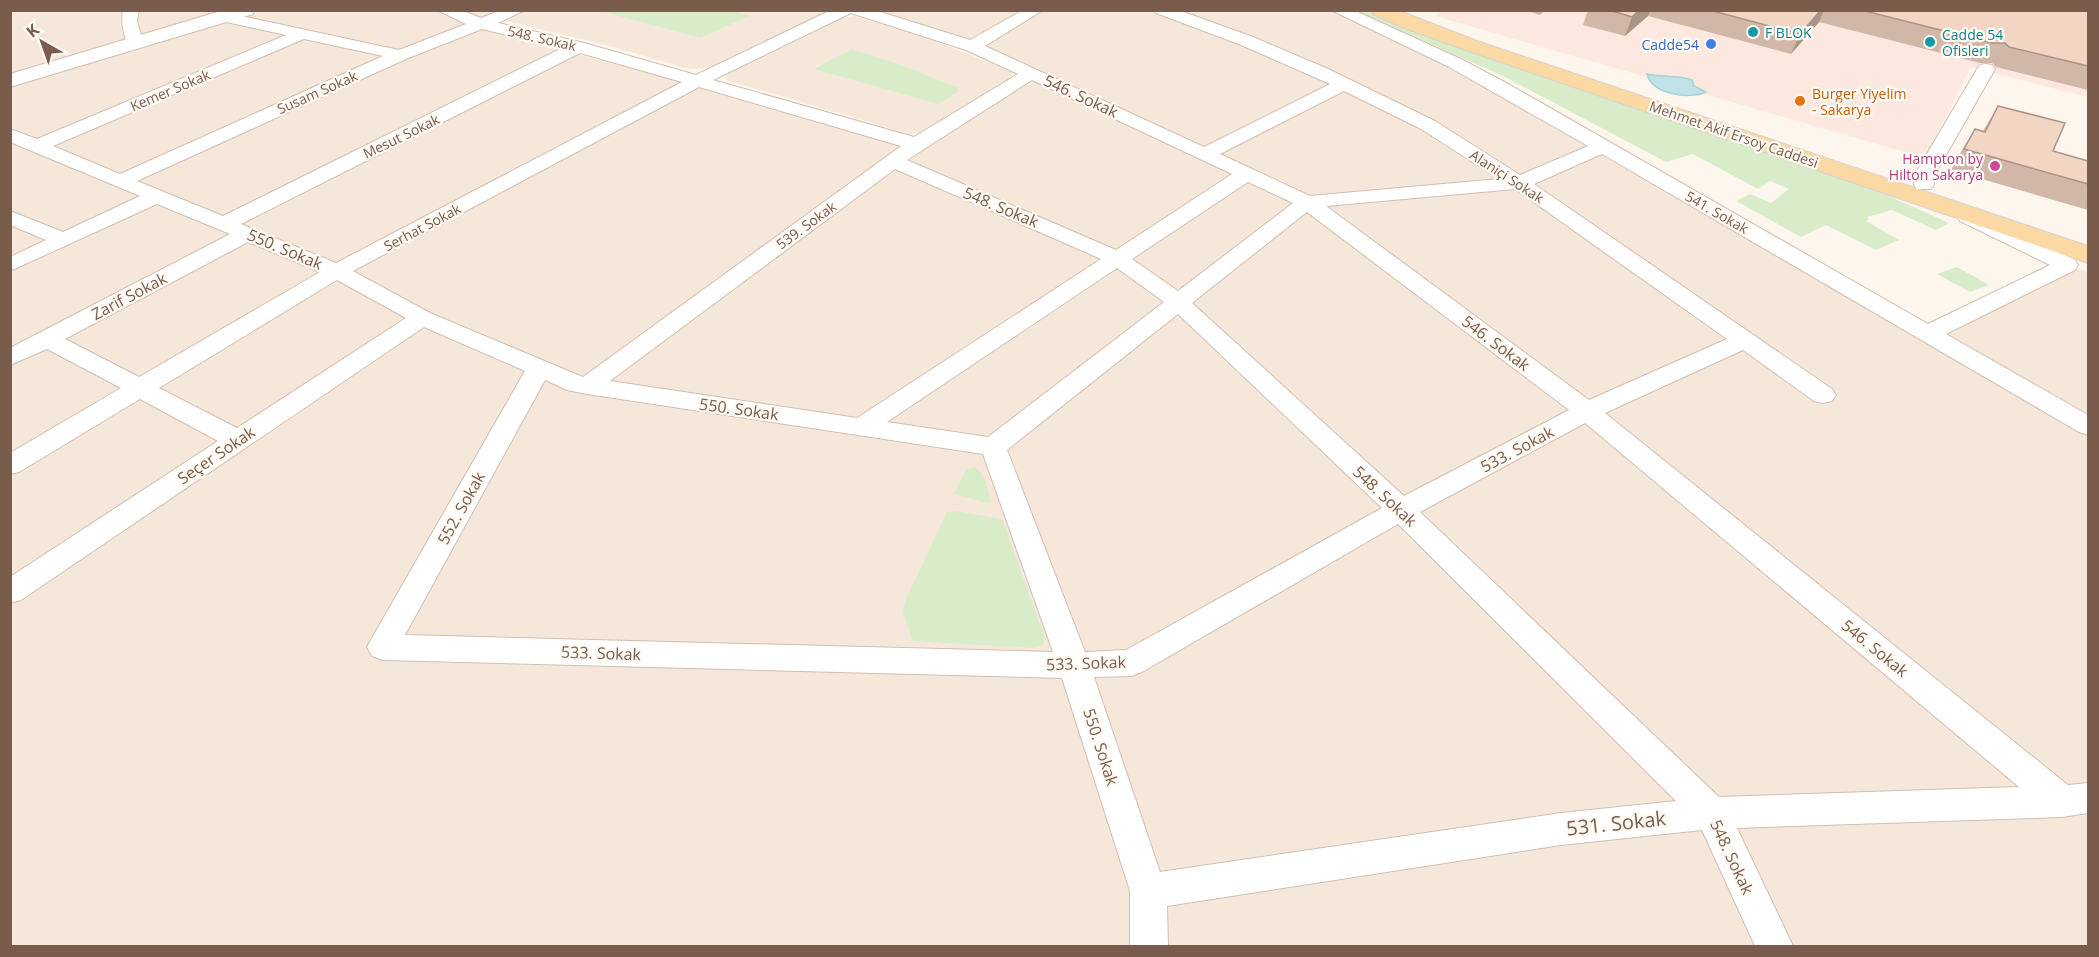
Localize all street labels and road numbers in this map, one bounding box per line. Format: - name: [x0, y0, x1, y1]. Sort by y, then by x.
- street label: 548. Sokak: [506, 21, 579, 55]
- street label: Kemer Sokak: [127, 64, 214, 115]
- street label: Susam Sokak: [274, 66, 361, 118]
- street label: 546. Sokak: [1040, 69, 1122, 123]
- street label: Mehmet Akif Ersoy Caddesi: [1647, 96, 1821, 172]
- street label: Mesut Sokak: [360, 109, 443, 163]
- street label: Alaniçi Sokak: [1466, 145, 1548, 207]
- street label: 548. Sokak: [960, 181, 1043, 233]
- street label: 541. Sokak: [1682, 186, 1753, 238]
- street label: 539. Sokak: [772, 196, 840, 253]
- street label: Serhat Sokak: [380, 198, 464, 255]
- street label: 550. Sokak: [244, 223, 327, 275]
- street label: Zarif Sokak: [88, 267, 171, 325]
- street label: 546. Sokak: [1457, 310, 1535, 376]
- street label: 550. Sokak: [698, 393, 781, 426]
- street label: 533. Sokak: [1477, 420, 1558, 477]
- street label: Seçer Sokak: [173, 421, 260, 489]
- street label: 548. Sokak: [1348, 461, 1422, 532]
- street label: 552. Sokak: [432, 467, 490, 548]
- street label: 546. Sokak: [1837, 614, 1913, 682]
- street label: 533. Sokak: [561, 641, 642, 665]
- street label: 533. Sokak: [1046, 651, 1127, 675]
- street label: 550. Sokak: [1078, 706, 1124, 789]
- street label: 531. Sokak: [1565, 804, 1668, 842]
- street label: 548. Sokak: [1705, 816, 1759, 898]

